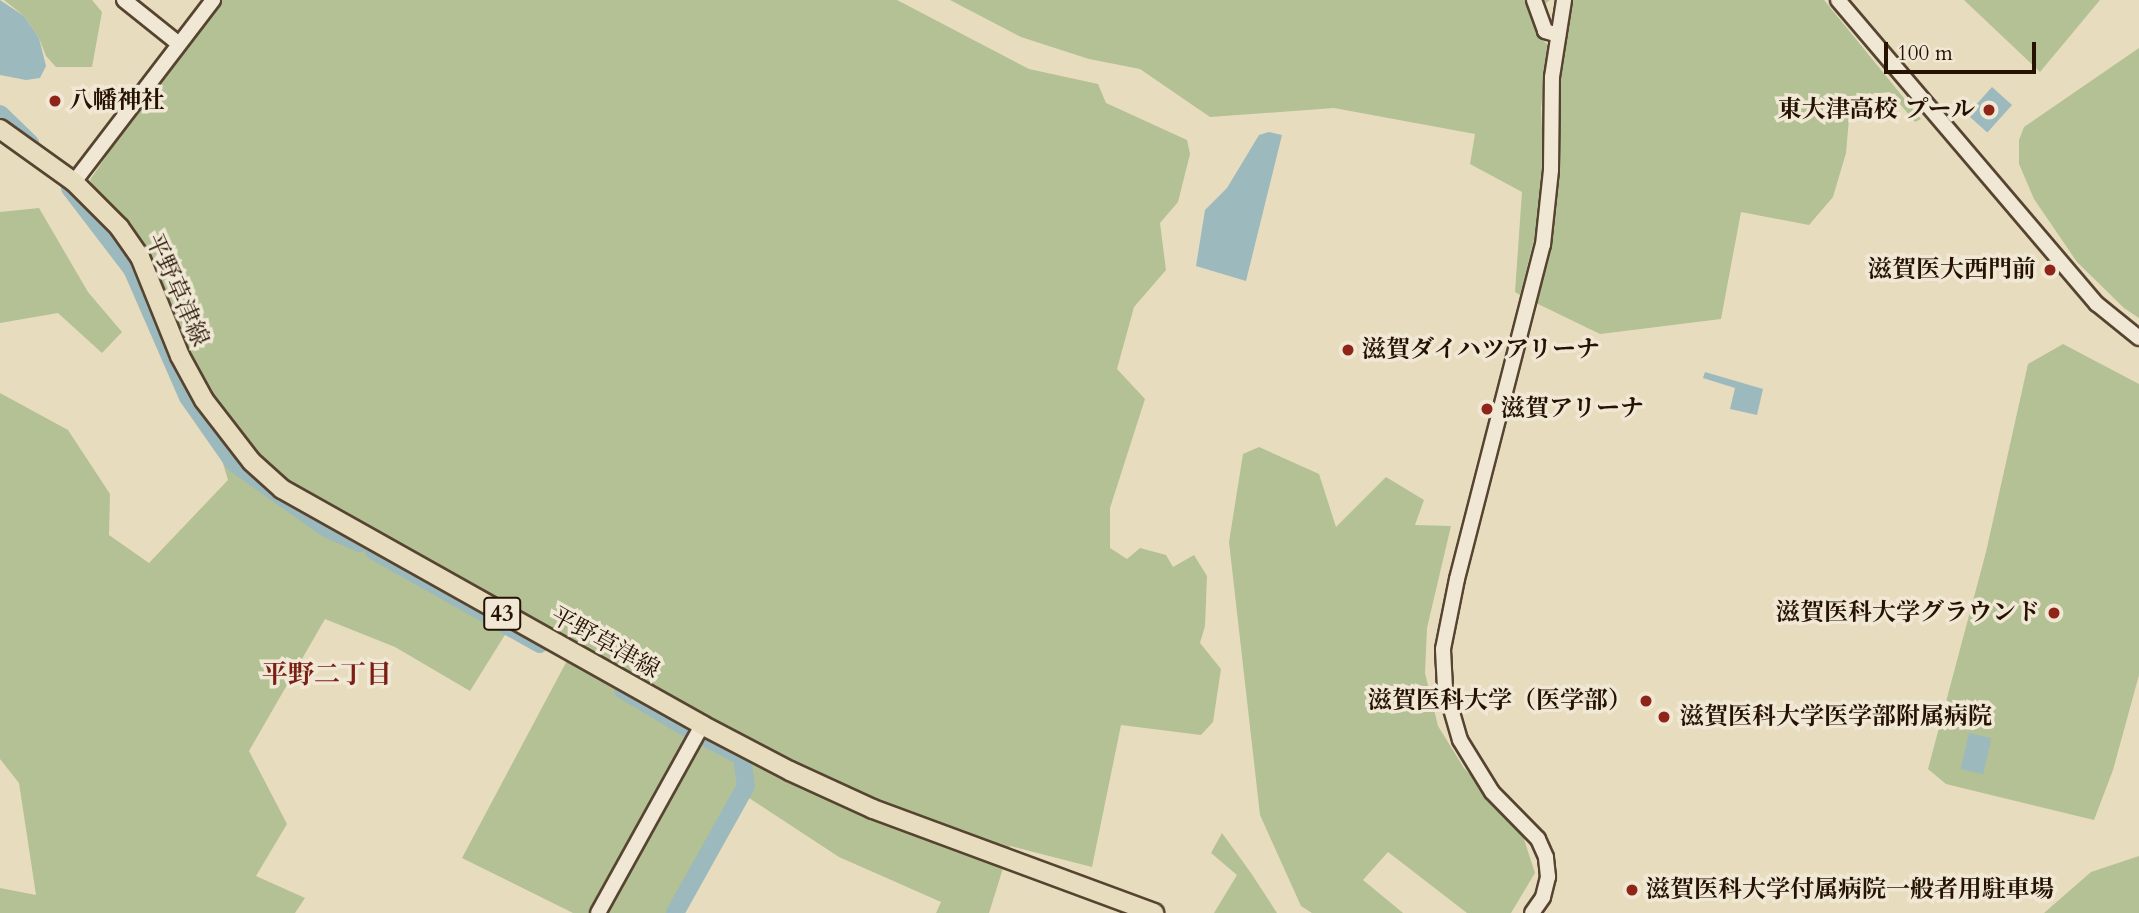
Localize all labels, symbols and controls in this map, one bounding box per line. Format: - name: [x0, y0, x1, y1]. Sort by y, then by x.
- scale bar: [1887, 28, 2039, 72]
- text: 100 m: [1897, 39, 1953, 68]
- place label: 八幡神社: [69, 87, 165, 115]
- marker: 八幡神社: [47, 93, 63, 109]
- place label: 東大津高校 プール: [1777, 96, 1975, 124]
- marker: 東大津高校 プール: [1981, 102, 1997, 118]
- street label: 平野草津線: [139, 229, 215, 351]
- place label: 滋賀医大西門前: [1868, 256, 2036, 284]
- marker: 滋賀医大西門前: [2042, 262, 2058, 278]
- place label: 滋賀ダイハツアリーナ: [1362, 336, 1602, 364]
- marker: 滋賀ダイハツアリーナ: [1340, 342, 1356, 358]
- place label: 滋賀アリーナ: [1501, 395, 1645, 423]
- marker: 滋賀アリーナ: [1479, 401, 1495, 417]
- road number: 43: [483, 594, 521, 634]
- place label: 滋賀医科大学グラウンド: [1776, 599, 2040, 627]
- street label: 平野草津線: [546, 601, 664, 685]
- marker: 滋賀医科大学グラウンド: [2046, 605, 2062, 621]
- district label: 平野二丁目: [262, 659, 392, 691]
- place label: 滋賀医科大学（医学部）: [1368, 687, 1632, 715]
- marker: 滋賀医科大学（医学部）: [1638, 693, 1654, 709]
- place label: 滋賀医科大学医学部附属病院: [1680, 703, 1992, 731]
- marker: 滋賀医科大学医学部附属病院: [1654, 707, 1674, 727]
- place label: 滋賀医科大学付属病院一般者用駐車場: [1646, 876, 2054, 904]
- marker: 滋賀医科大学付属病院一般者用駐車場: [1624, 882, 1640, 898]

